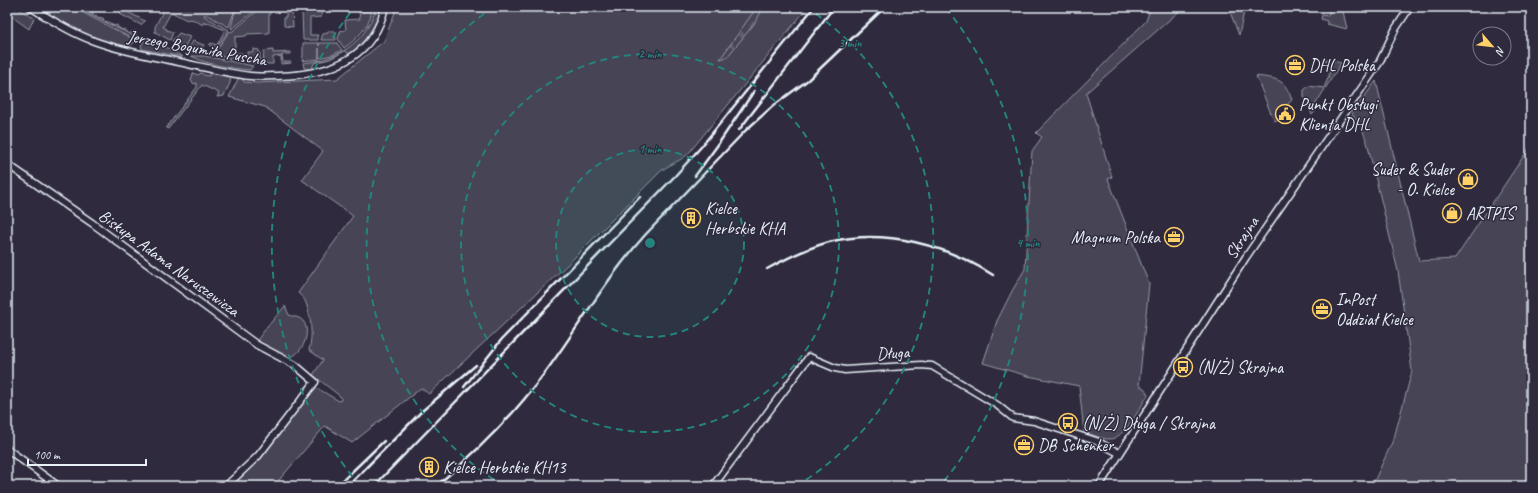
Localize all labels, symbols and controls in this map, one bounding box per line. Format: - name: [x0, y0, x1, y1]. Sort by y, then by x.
- street label: Jerzego Bogumiła Puscha: [125, 25, 270, 71]
- north arrow: [1472, 26, 1512, 66]
- text: 3 min: [839, 35, 862, 51]
- text: N: [1492, 44, 1509, 59]
- text: 2 min: [639, 46, 662, 62]
- office icon: DHL Polska: [1284, 54, 1306, 76]
- place label: DHL Polska: [1309, 55, 1376, 76]
- place label: Punkt Obsługi Klienta DHL: [1299, 94, 1379, 135]
- public building icon: Punkt Obsługi Klienta DHL: [1274, 103, 1296, 125]
- text: 1 min: [639, 141, 662, 157]
- place label: Suder & Suder - O. Kielce: [1371, 159, 1456, 200]
- shop icon: Suder & Suder - O. Kielce: [1457, 168, 1479, 190]
- place label: Kielce Herbskie KHA: [705, 198, 786, 239]
- shop icon: ARTPIS: [1441, 202, 1463, 224]
- place label: ARTPIS: [1466, 203, 1518, 224]
- street label: Biskupa Adama Naruszewicza: [94, 205, 245, 322]
- building icon: Kielce Herbskie KHA: [680, 207, 702, 229]
- street label: Skrajna: [1221, 212, 1264, 263]
- office icon: Magnum Polska: [1163, 226, 1185, 248]
- place label: Magnum Polska: [1071, 227, 1162, 248]
- text: 4 min: [1017, 235, 1040, 251]
- centre of rings: [643, 236, 657, 250]
- place label: InPost Oddział Kielce: [1336, 289, 1414, 330]
- office icon: InPost Oddział Kielce: [1311, 298, 1333, 320]
- street label: Długa: [876, 342, 911, 364]
- bus stop icon: (N/Ż) Skrajna: [1172, 356, 1194, 378]
- place label: (N/Ż) Skrajna: [1197, 357, 1284, 378]
- bus stop icon: (N/Ż) Długa / Skrajna: [1057, 412, 1079, 434]
- place label: (N/Ż) Długa / Skrajna: [1082, 413, 1216, 434]
- office icon: DB Schenker: [1013, 434, 1035, 456]
- place label: DB Schenker: [1038, 435, 1115, 456]
- scale bar: [28, 441, 146, 467]
- text: 100 m: [34, 447, 61, 463]
- building icon: Kielce Herbskie KH13: [418, 456, 440, 478]
- place label: Kielce Herbskie KH13: [443, 457, 567, 478]

